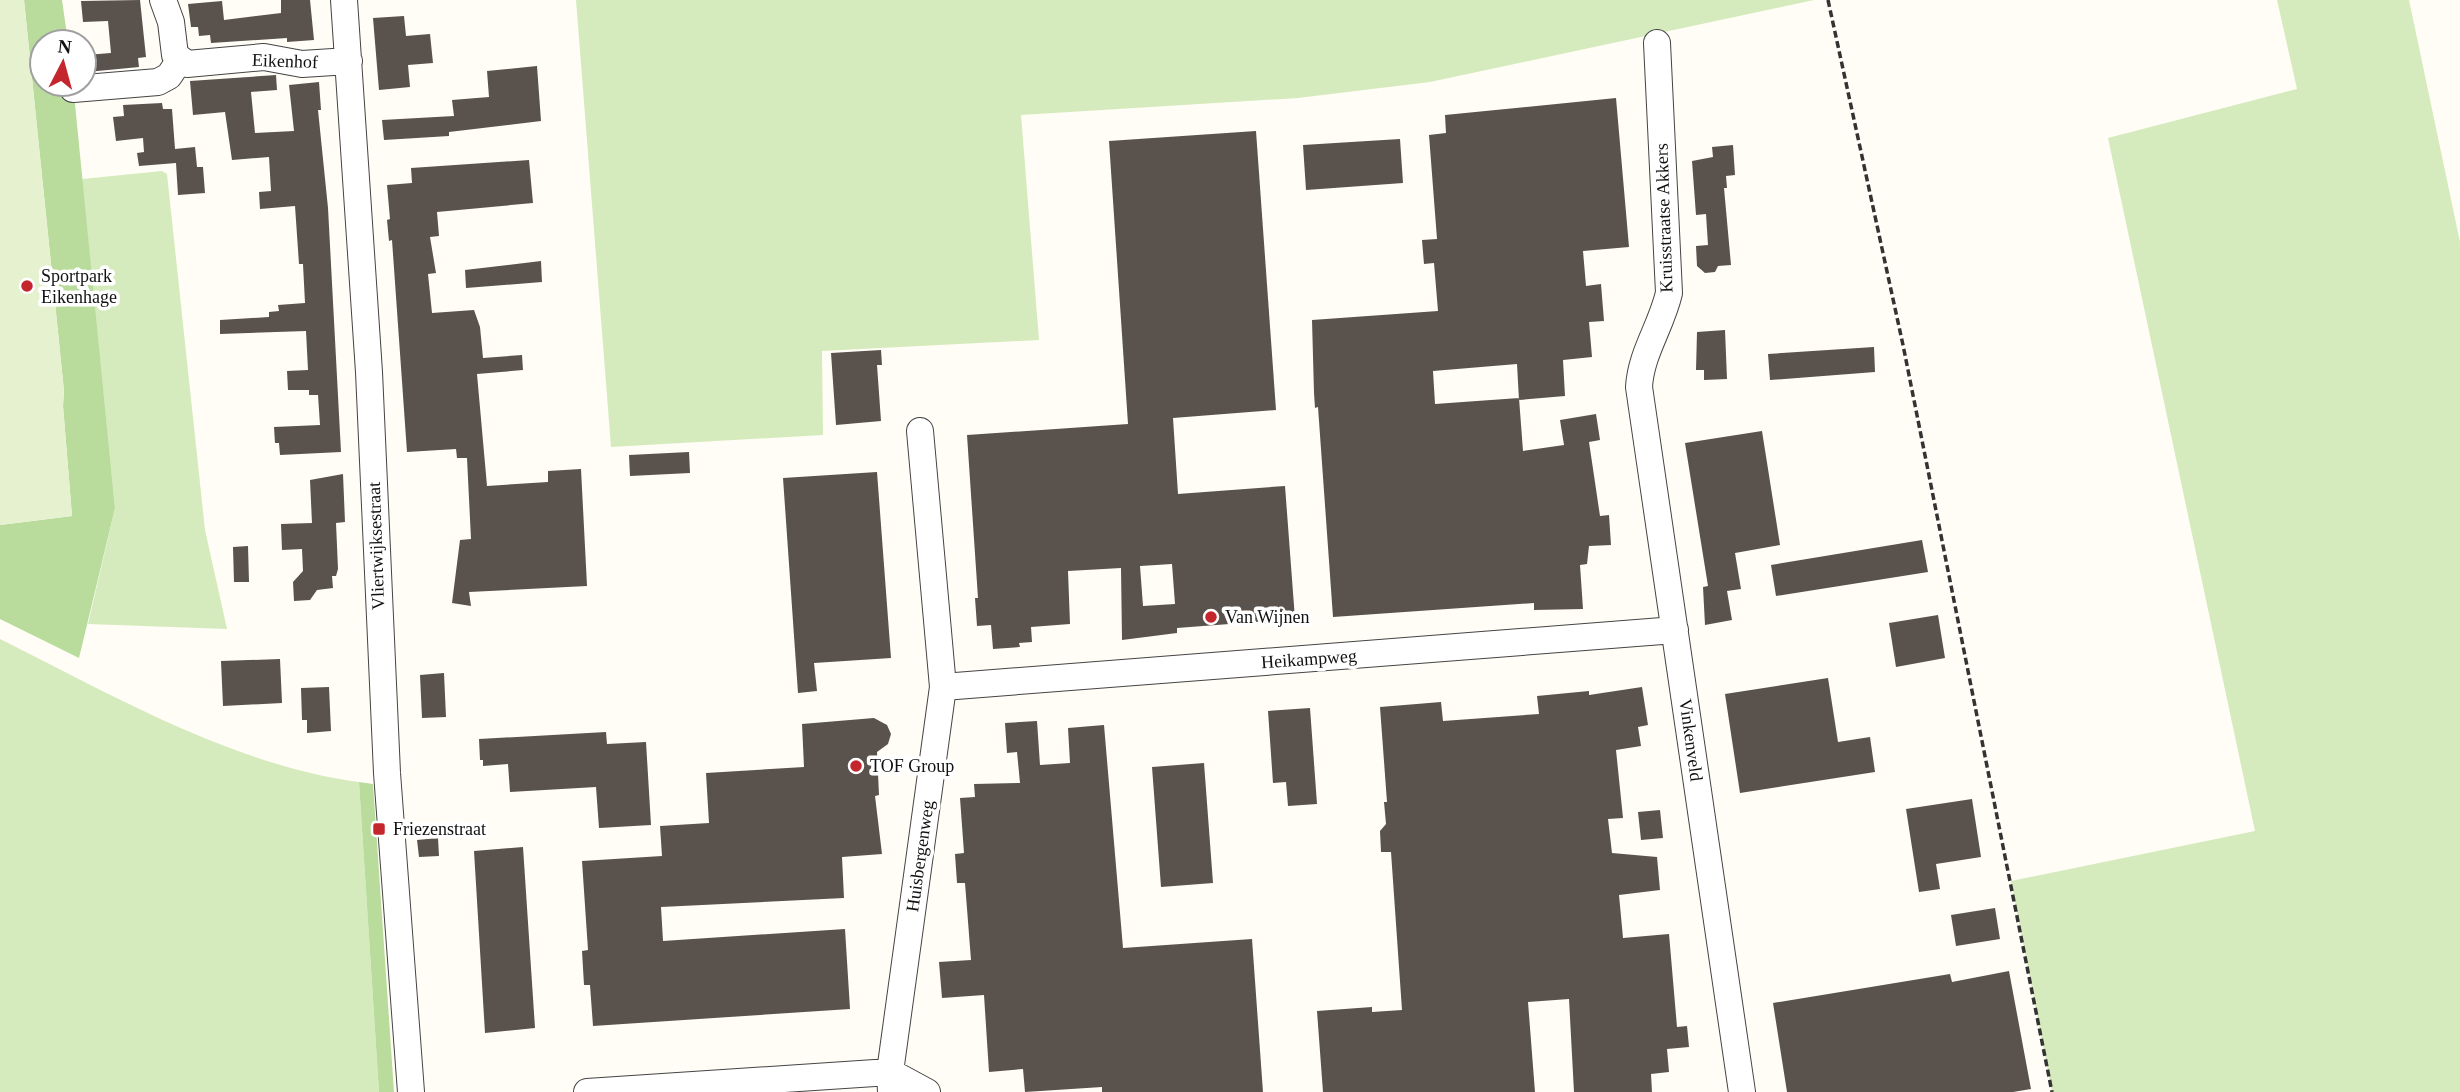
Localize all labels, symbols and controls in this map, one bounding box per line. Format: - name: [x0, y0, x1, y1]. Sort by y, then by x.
- north arrow: [28, 28, 98, 98]
- text: N: [57, 35, 73, 58]
- street label: Eikenhof: [252, 50, 318, 72]
- street label: Kruisstraatse Akkers: [1651, 143, 1677, 293]
- place label: Sportpark Eikenhage: [41, 266, 117, 307]
- marker: Sportpark Eikenhage: [19, 278, 35, 294]
- street label: Vliertwijksestraat: [364, 482, 388, 610]
- place label: Van Wijnen: [1225, 607, 1309, 627]
- marker: Van Wijnen: [1203, 609, 1219, 625]
- street label: Heikampweg: [1260, 646, 1358, 672]
- street label: Vinkenveld: [1675, 698, 1707, 782]
- place label: TOF Group: [870, 756, 954, 776]
- marker: TOF Group: [848, 758, 864, 774]
- street label: Huisbergenweg: [902, 799, 938, 913]
- place label: Friezenstraat: [393, 819, 486, 839]
- marker: Friezenstraat: [371, 821, 387, 837]

